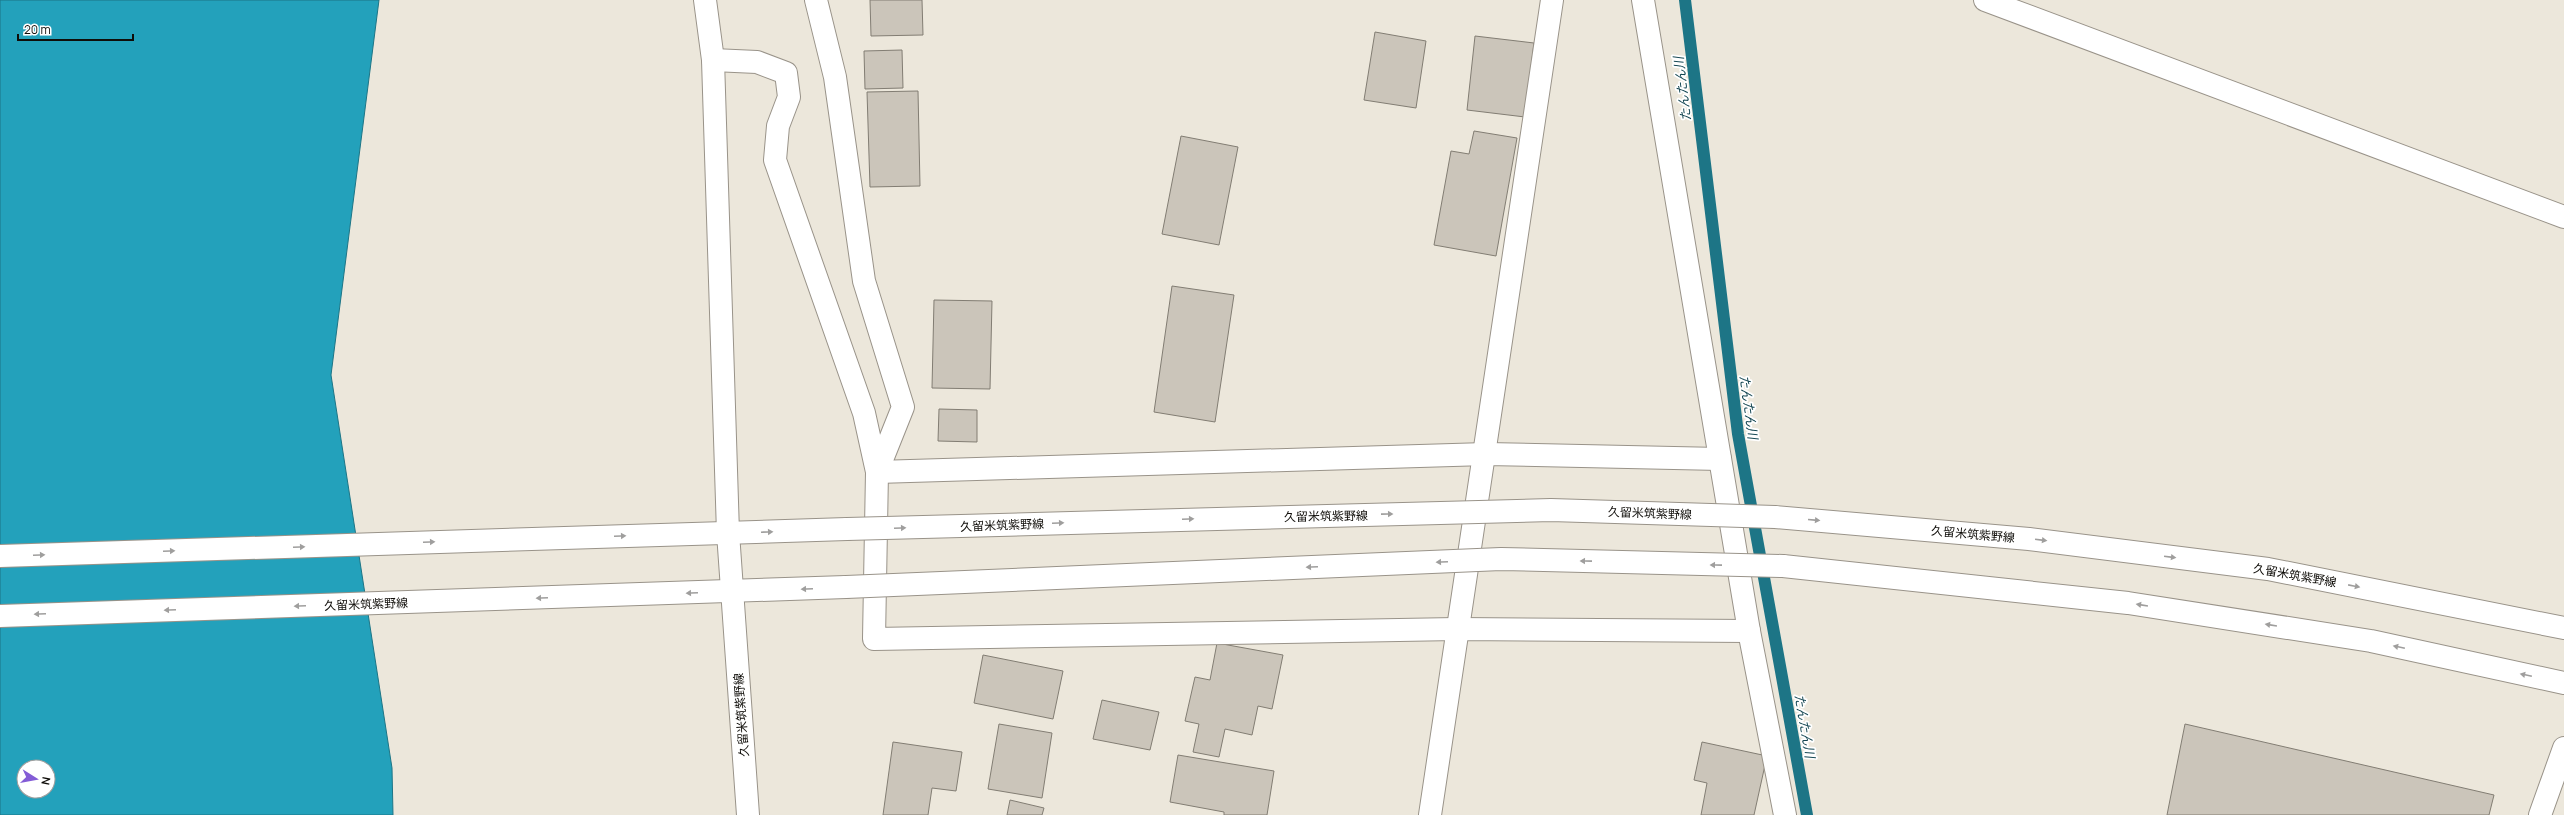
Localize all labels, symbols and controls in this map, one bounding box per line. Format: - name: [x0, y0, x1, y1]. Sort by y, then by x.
- scale bar: [18, 16, 133, 42]
- text: 20 m: [24, 21, 51, 38]
- water label: たんたん川: [1669, 54, 1695, 122]
- water label: たんたん川: [1736, 374, 1763, 442]
- street label: 久留米筑紫野線: [1608, 503, 1692, 523]
- street label: 久留米筑紫野線: [1284, 507, 1368, 525]
- one-way arrow: [1381, 511, 1394, 517]
- street label: 久留米筑紫野線: [960, 515, 1044, 535]
- one-way arrow: [1182, 516, 1195, 522]
- one-way arrow: [1808, 517, 1820, 524]
- one-way arrow: [1052, 520, 1065, 526]
- street label: 久留米筑紫野線: [1930, 522, 2016, 546]
- one-way arrow: [894, 524, 906, 531]
- one-way arrow: [761, 528, 773, 535]
- one-way arrow: [614, 533, 626, 540]
- one-way arrow: [2035, 537, 2047, 544]
- one-way arrow: [423, 539, 435, 546]
- one-way arrow: [293, 543, 305, 550]
- one-way arrow: [163, 547, 175, 554]
- one-way arrow: [33, 552, 46, 558]
- one-way arrow: [2164, 554, 2176, 560]
- one-way arrow: [1436, 558, 1448, 565]
- one-way arrow: [1580, 558, 1592, 565]
- street label: 久留米筑紫野線: [2252, 559, 2338, 591]
- one-way arrow: [1710, 561, 1722, 568]
- one-way arrow: [1305, 564, 1318, 570]
- one-way arrow: [2348, 583, 2360, 589]
- one-way arrow: [801, 585, 814, 592]
- one-way arrow: [685, 590, 698, 596]
- street label: 久留米筑紫野線: [324, 594, 408, 614]
- one-way arrow: [536, 595, 548, 602]
- one-way arrow: [2136, 602, 2148, 608]
- one-way arrow: [293, 603, 306, 609]
- one-way arrow: [163, 607, 176, 613]
- one-way arrow: [33, 611, 46, 617]
- one-way arrow: [2265, 622, 2277, 628]
- one-way arrow: [2393, 643, 2405, 649]
- one-way arrow: [2520, 671, 2532, 677]
- street label: 久留米筑紫野線: [730, 673, 752, 757]
- water label: たんたん川: [1790, 692, 1820, 762]
- north arrow: [16, 759, 56, 799]
- text: N: [38, 776, 54, 786]

